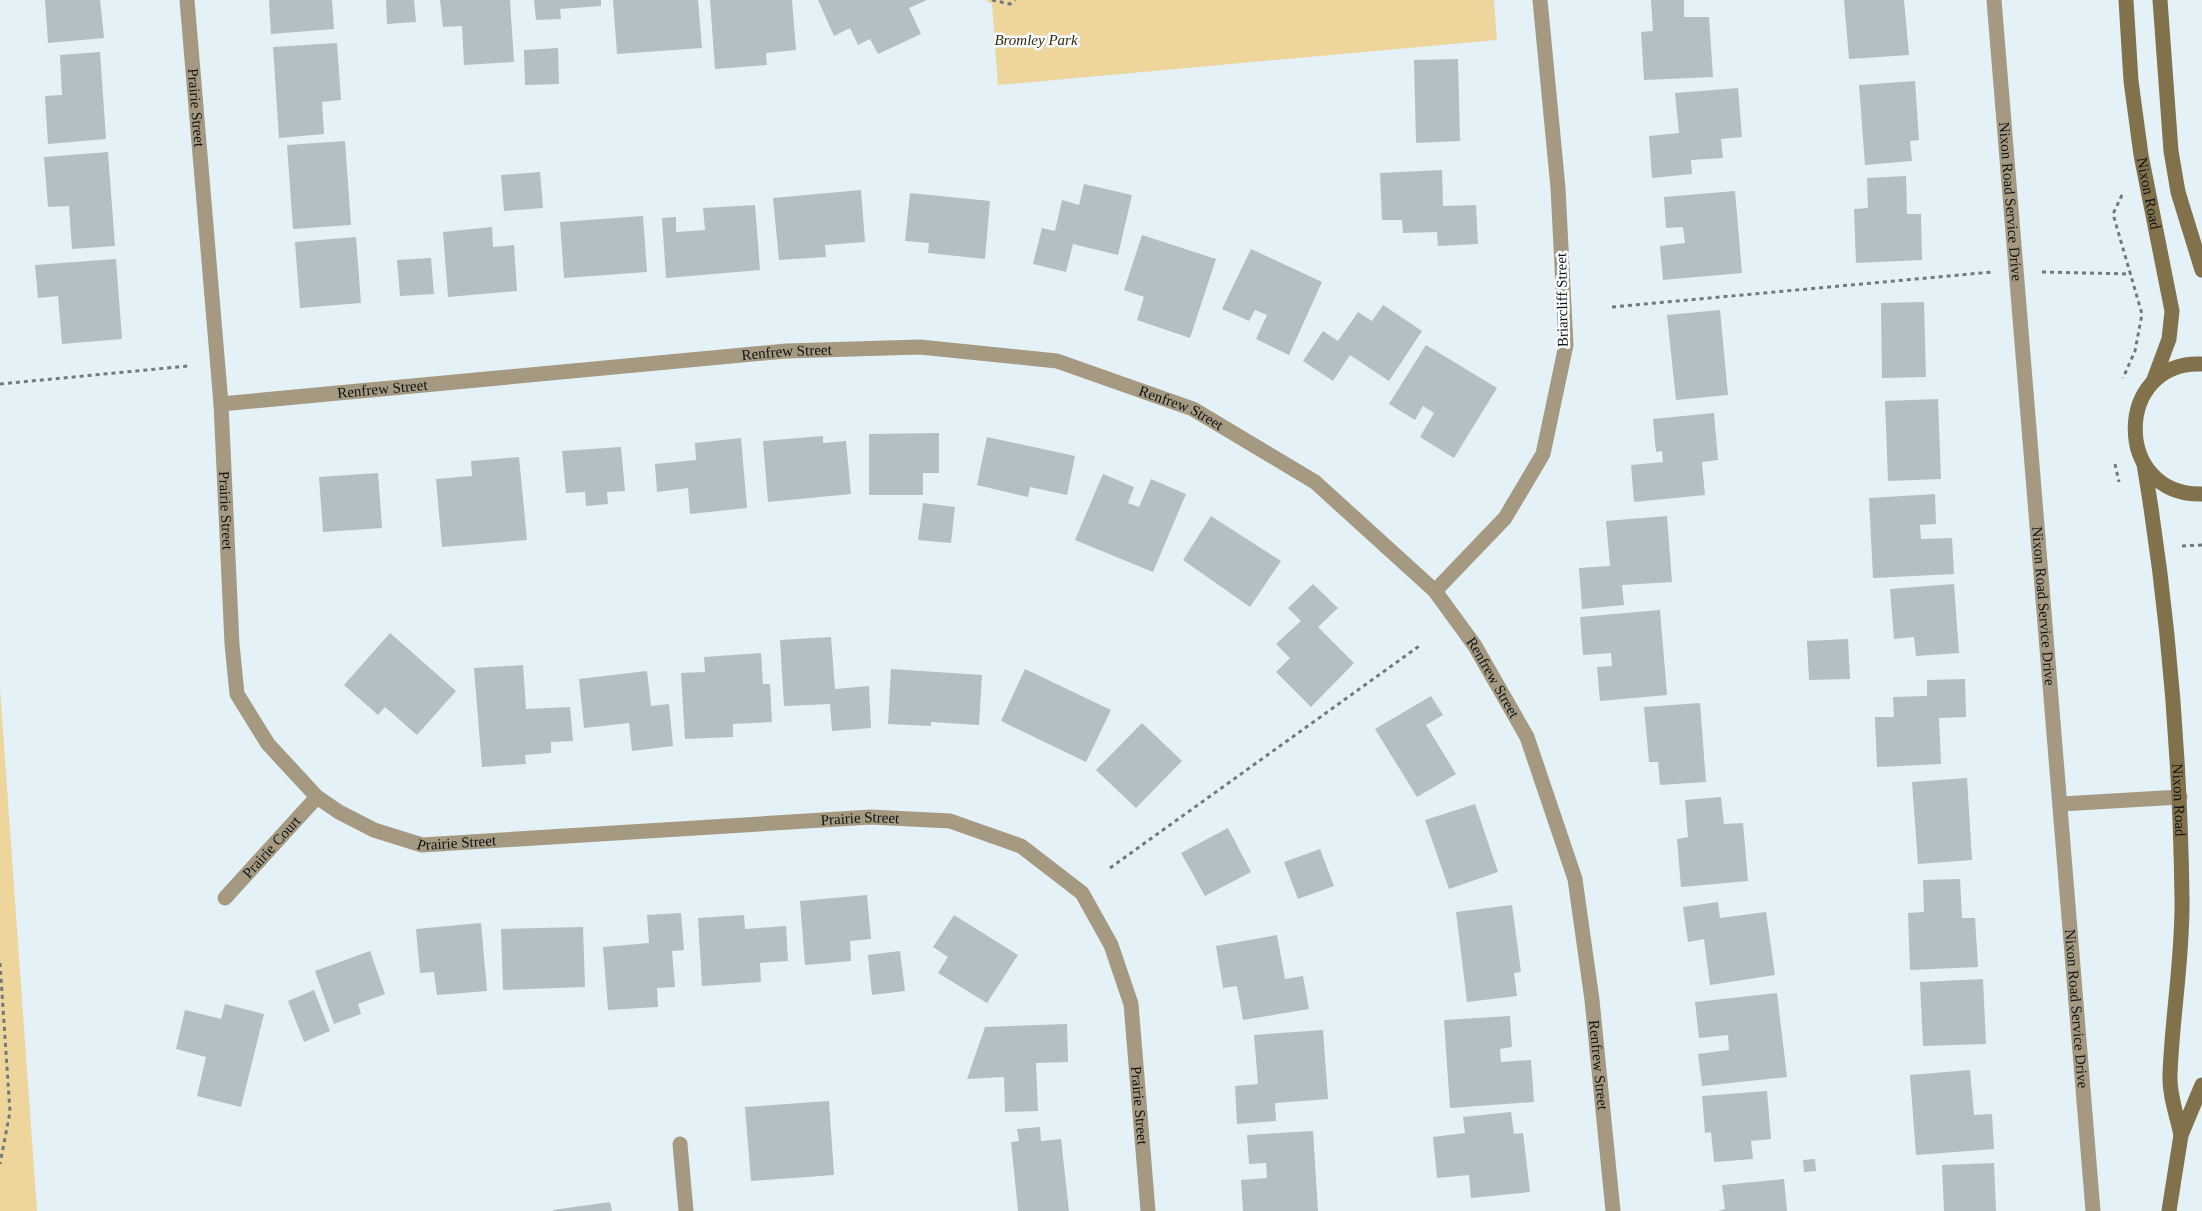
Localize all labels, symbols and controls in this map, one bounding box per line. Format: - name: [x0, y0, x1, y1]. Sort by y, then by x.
- park label: Bromley Park: [994, 32, 1078, 48]
- street label: Prairie Street: [185, 68, 207, 148]
- street label: Nixon Road Service Drive: [1996, 121, 2025, 282]
- street label: Nixon Road: [2134, 156, 2164, 231]
- street label: Briarcliff Street: [1553, 252, 1571, 347]
- street label: Renfrew Street: [741, 342, 833, 363]
- street label: Renfrew Street: [337, 377, 429, 401]
- street label: Renfrew Street: [1137, 383, 1227, 434]
- street label: Prairie Street: [216, 471, 236, 551]
- street label: Nixon Road Service Drive: [2029, 526, 2058, 687]
- street label: Renfrew Street: [1463, 634, 1523, 721]
- street label: Nixon Road: [2169, 763, 2189, 837]
- street label: Prairie Street: [820, 809, 901, 828]
- street label: Prairie Court: [239, 812, 304, 881]
- street label: Prairie Street: [415, 832, 497, 854]
- street label: Nixon Road Service Drive: [2062, 928, 2091, 1089]
- street label: Renfrew Street: [1586, 1019, 1611, 1112]
- street label: Prairie Street: [1128, 1065, 1151, 1146]

